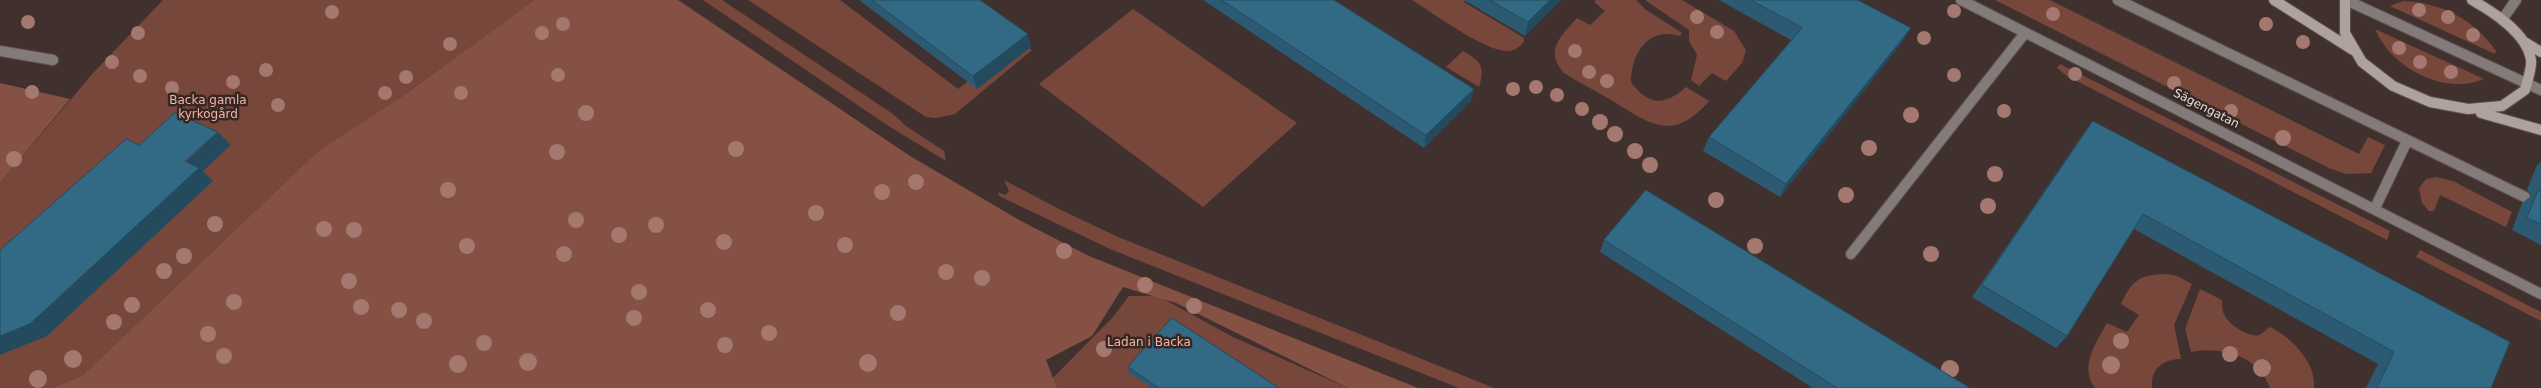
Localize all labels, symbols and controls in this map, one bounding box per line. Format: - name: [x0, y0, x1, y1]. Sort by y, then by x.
- street label: Sägengatan: [2171, 86, 2241, 132]
- park label: Backa gamla kyrkogård: [169, 94, 247, 122]
- park label: Ladan i Backa: [1107, 336, 1191, 350]

